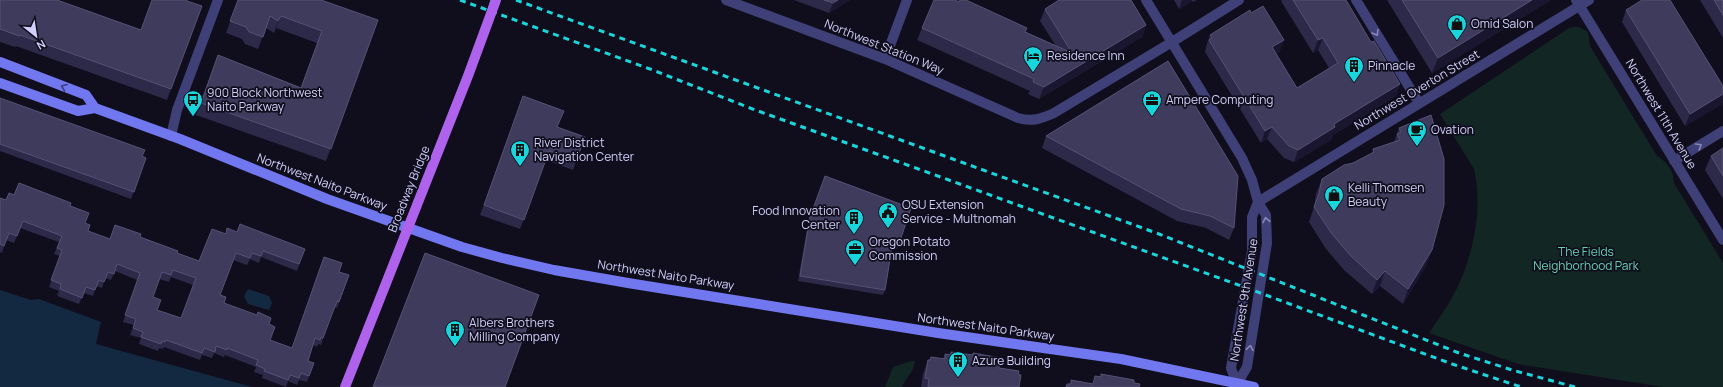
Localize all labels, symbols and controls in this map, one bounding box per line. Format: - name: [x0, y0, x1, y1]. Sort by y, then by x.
- shop icon: Omid Salon: [1446, 13, 1468, 41]
- street label: Northwest Station Way: [822, 15, 947, 79]
- place label: Omid Salon: [1471, 15, 1533, 32]
- north arrow: [16, 16, 56, 56]
- one-way arrow: [1372, 29, 1379, 36]
- text: N: [34, 37, 48, 54]
- hotel icon: Residence Inn: [1022, 45, 1044, 73]
- street label: Northwest Overton Street: [1351, 45, 1483, 134]
- place label: Residence Inn: [1047, 47, 1125, 64]
- building icon: Pinnacle: [1343, 55, 1365, 83]
- street label: Northwest 11th Avenue: [1622, 55, 1701, 172]
- place label: Pinnacle: [1368, 57, 1415, 74]
- one-way arrow: [61, 83, 68, 91]
- place label: 900 Block Northwest Naito Parkway: [207, 84, 323, 115]
- bus stop icon: 900 Block Northwest Naito Parkway: [182, 89, 204, 117]
- office icon: Ampere Computing: [1141, 89, 1163, 117]
- place label: Ampere Computing: [1166, 91, 1273, 108]
- cafe icon: Ovation: [1406, 119, 1428, 147]
- place label: Ovation: [1431, 121, 1474, 138]
- place label: River District Navigation Center: [534, 134, 635, 165]
- building icon: River District Navigation Center: [509, 139, 531, 167]
- street label: Broadway Bridge: [383, 143, 434, 235]
- one-way arrow: [1694, 143, 1701, 150]
- street label: Northwest Naito Parkway: [255, 149, 390, 214]
- place label: Kelli Thomsen Beauty: [1348, 179, 1424, 210]
- shop icon: Kelli Thomsen Beauty: [1323, 184, 1345, 212]
- place label: OSU Extension Service - Multnomah: [902, 196, 1016, 227]
- public building icon: OSU Extension Service - Multnomah: [877, 201, 899, 229]
- place label: Food Innovation Center: [752, 202, 841, 233]
- building icon: Food Innovation Center: [843, 207, 865, 235]
- one-way arrow: [1262, 216, 1271, 223]
- place label: Oregon Potato Commission: [869, 233, 950, 264]
- street label: Northwest 9th Avenue: [1225, 237, 1262, 362]
- office icon: Oregon Potato Commission: [844, 238, 866, 266]
- park label: The Fields Neighborhood Park: [1533, 243, 1640, 274]
- street label: Northwest Naito Parkway: [596, 255, 736, 294]
- street label: Northwest Naito Parkway: [916, 308, 1056, 345]
- place label: Albers Brothers Milling Company: [469, 314, 560, 345]
- building icon: Albers Brothers Milling Company: [444, 319, 466, 347]
- one-way arrow: [1246, 345, 1254, 351]
- building icon: Azure Building: [947, 350, 969, 378]
- place label: Azure Building: [972, 352, 1051, 369]

